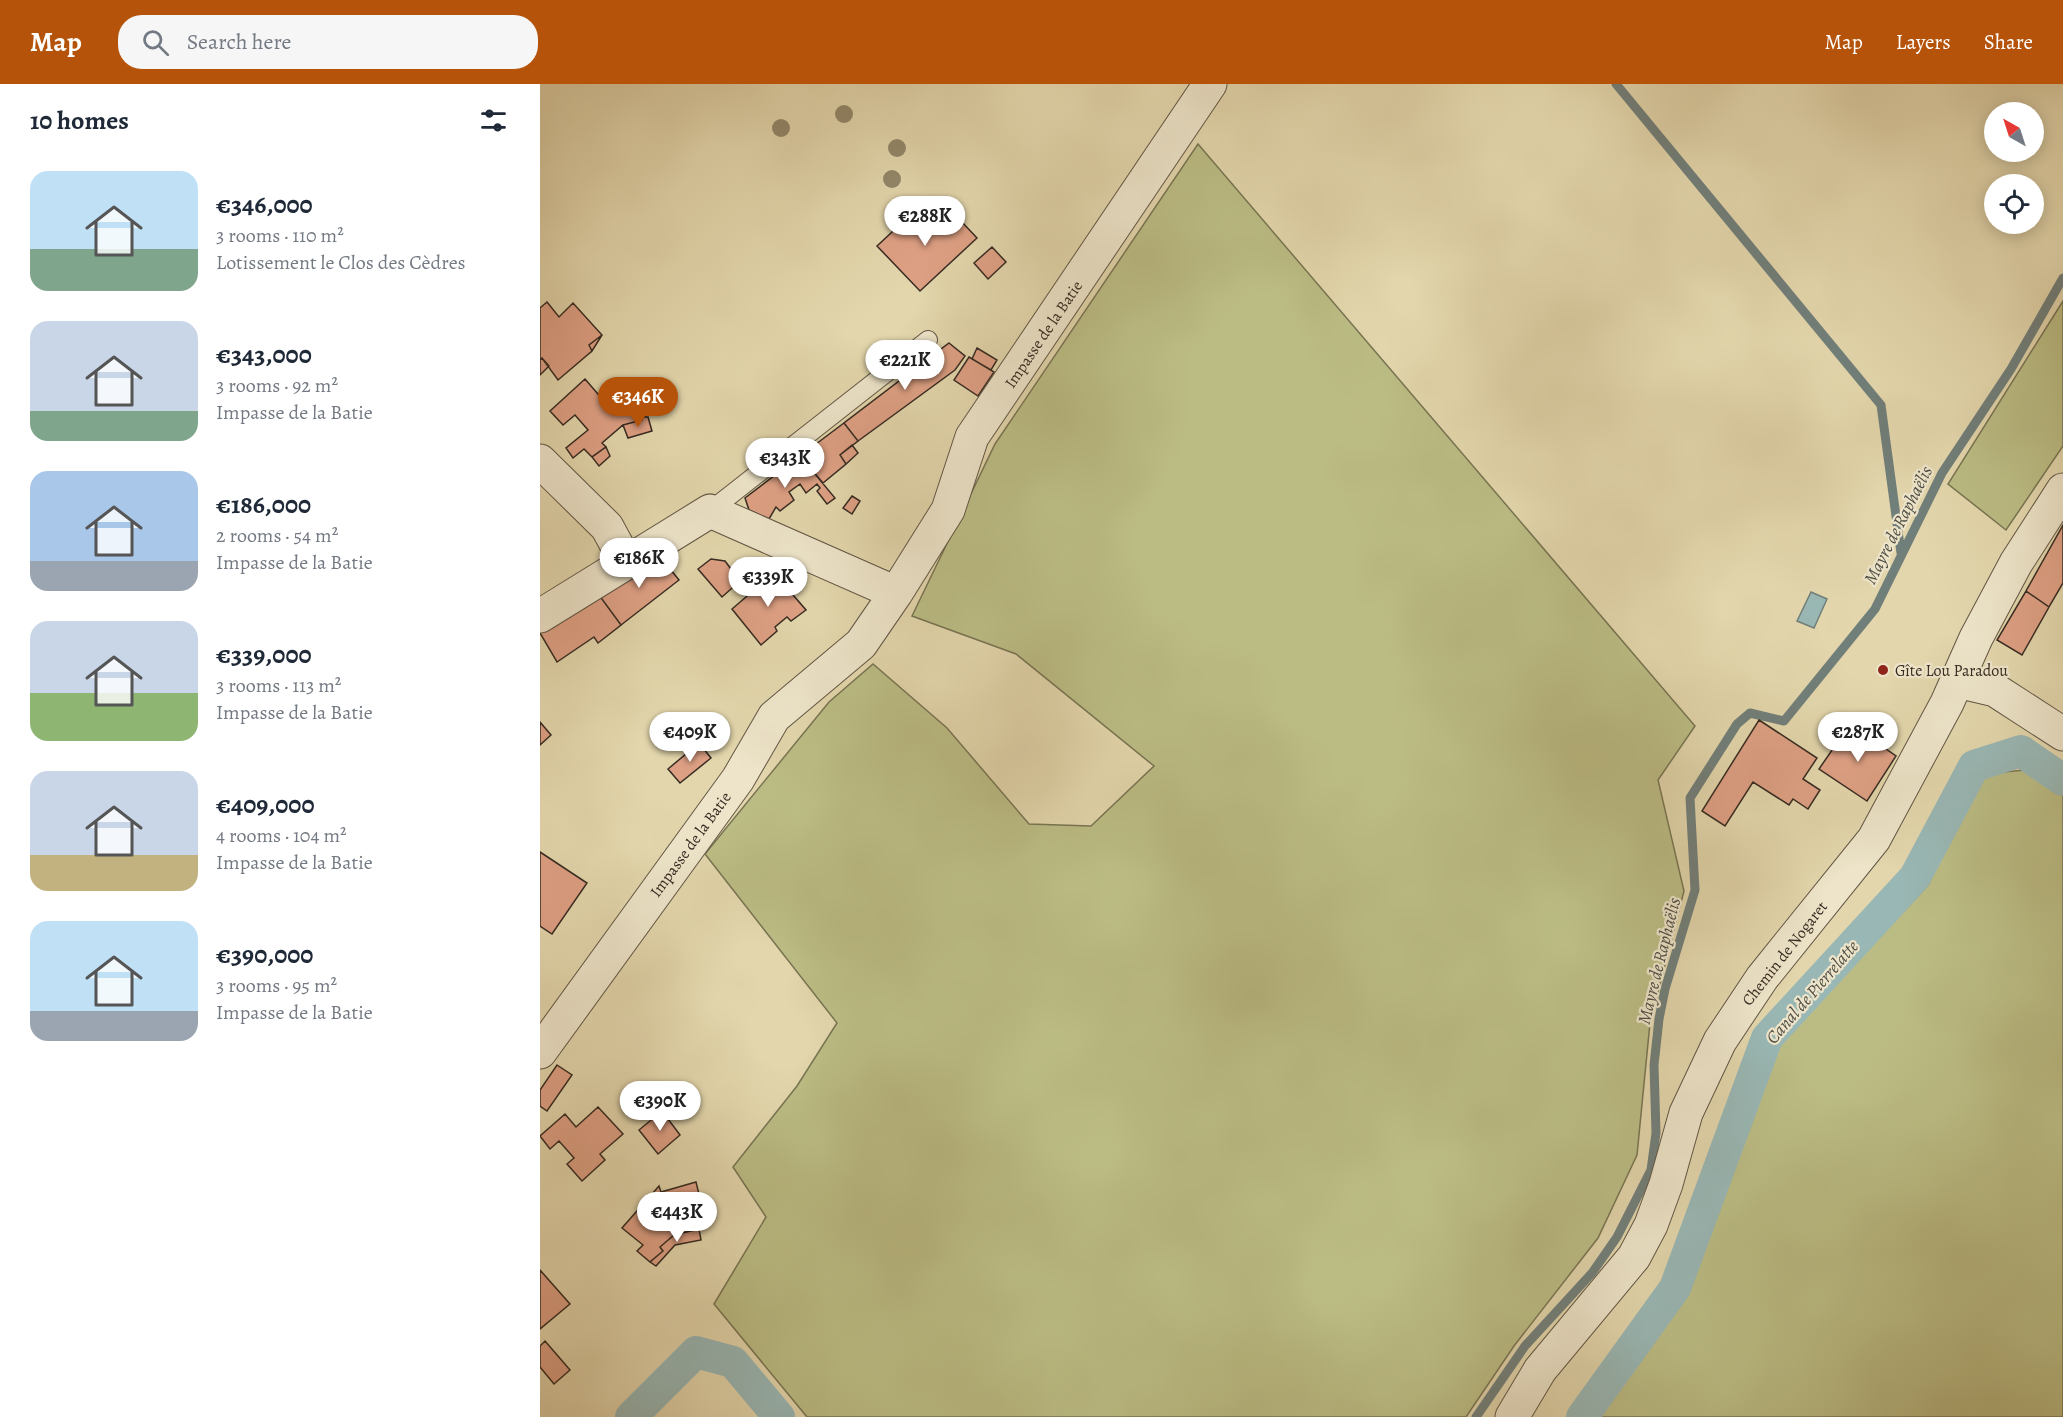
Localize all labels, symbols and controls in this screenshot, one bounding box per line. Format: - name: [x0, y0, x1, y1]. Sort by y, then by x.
- search box: [118, 15, 538, 69]
- text: Map: [30, 23, 82, 61]
- icon: search: [139, 26, 172, 59]
- text: Search here: [187, 27, 291, 57]
- text: Map: [1824, 28, 1863, 56]
- text: Layers: [1896, 28, 1951, 56]
- text: Share: [1984, 28, 2033, 56]
- north arrow: [1984, 102, 2044, 162]
- map controls: [1984, 102, 2044, 234]
- text: 10 homes: [30, 103, 129, 138]
- icon: filters: [477, 104, 510, 137]
- button: locate: [1984, 174, 2044, 234]
- text: €346,000: [216, 187, 313, 222]
- icon: home: [78, 195, 150, 267]
- pin: €288K: [883, 196, 967, 247]
- text: €288K: [898, 202, 952, 229]
- text: 3 rooms · 110 m²: [216, 222, 344, 249]
- text: Lotissement le Clos des Cèdres: [216, 249, 466, 276]
- street label: Impasse de la Batie: [1000, 276, 1088, 393]
- text: €343,000: [216, 337, 312, 372]
- pin: €221K: [863, 340, 947, 391]
- icon: home: [78, 345, 150, 417]
- text: €221K: [879, 346, 931, 373]
- text: 3 rooms · 92 m²: [216, 372, 338, 399]
- pin: €346K: [596, 377, 680, 428]
- text: €346K: [612, 383, 664, 410]
- text: Impasse de la Batie: [216, 399, 373, 426]
- pin: €343K: [743, 438, 827, 489]
- text: €343K: [759, 444, 811, 471]
- water label: Mayre de Raphaëlis: [1858, 462, 1938, 588]
- text: €186,000: [216, 487, 311, 522]
- icon: home: [78, 495, 150, 567]
- text: 2 rooms · 54 m²: [216, 522, 338, 549]
- pin: €186K: [597, 538, 681, 589]
- text: €186K: [614, 544, 664, 571]
- text: Impasse de la Batie: [216, 549, 373, 576]
- pin: €339K: [726, 557, 810, 608]
- text: €339K: [742, 563, 794, 590]
- text: €339,000: [216, 637, 312, 672]
- icon: home: [78, 645, 150, 717]
- place label: Gîte Lou Paradou: [1895, 660, 2008, 682]
- marker: Gîte Lou Paradou: [1876, 663, 1890, 677]
- text: 3 rooms · 113 m²: [216, 672, 341, 699]
- text: Impasse de la Batie: [216, 699, 373, 726]
- pin: €409K: [648, 712, 732, 763]
- pin: €287K: [1816, 712, 1900, 763]
- text: €409K: [663, 718, 717, 745]
- text: €287K: [1832, 718, 1884, 745]
- text: €409,000: [216, 787, 315, 822]
- street label: Impasse de la Batie: [645, 787, 737, 902]
- icon: home: [78, 795, 150, 867]
- text: 4 rooms · 104 m²: [216, 822, 347, 849]
- text: Impasse de la Batie: [216, 849, 373, 876]
- water label: Mayre de Raphaëlis: [1632, 895, 1686, 1027]
- street label: Chemin de Nogaret: [1737, 897, 1833, 1011]
- water label: Canal de Pierrelatte: [1760, 935, 1864, 1049]
- text: €390,000: [216, 937, 313, 972]
- icon: home: [78, 945, 150, 1017]
- text: 3 rooms · 95 m²: [216, 972, 337, 999]
- text: Impasse de la Batie: [216, 999, 373, 1026]
- pin: €390K: [618, 1081, 702, 1132]
- text: €390K: [634, 1087, 686, 1114]
- pin: €443K: [635, 1192, 719, 1243]
- text: €443K: [651, 1198, 703, 1225]

